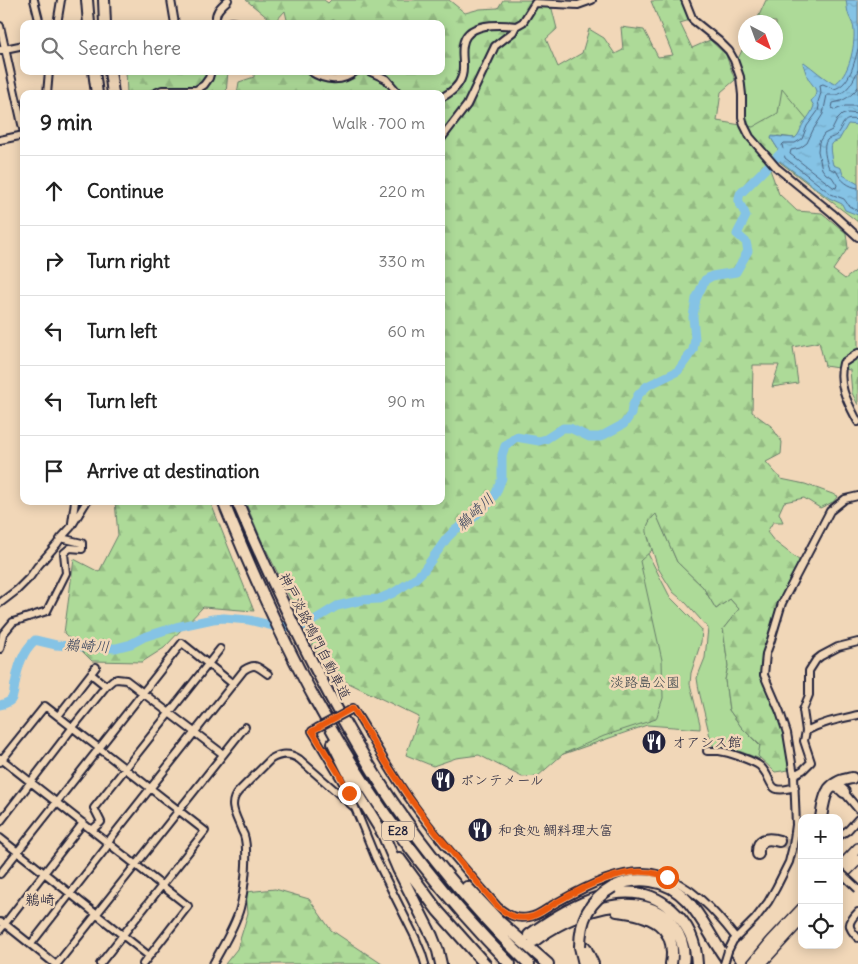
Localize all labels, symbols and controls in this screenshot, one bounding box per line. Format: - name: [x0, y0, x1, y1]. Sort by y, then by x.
- north arrow: [738, 15, 783, 60]
- search box: [20, 20, 445, 75]
- icon: search: [38, 34, 66, 62]
- text: Search here: [78, 36, 181, 60]
- text: 9 min: [40, 109, 92, 136]
- text: Walk · 700 m: [332, 113, 425, 133]
- icon: ahead: [40, 177, 68, 205]
- text: Continue: [87, 179, 164, 203]
- text: 220 m: [379, 181, 425, 201]
- icon: right: [40, 247, 68, 275]
- text: Turn right: [87, 249, 170, 273]
- text: 330 m: [378, 251, 425, 271]
- icon: left: [40, 317, 68, 345]
- text: Turn left: [87, 319, 157, 343]
- text: 60 m: [387, 321, 425, 341]
- icon: left: [40, 387, 68, 415]
- text: Turn left: [87, 389, 157, 413]
- text: 90 m: [387, 391, 425, 411]
- icon: arrive: [40, 457, 68, 485]
- text: Arrive at destination: [87, 459, 260, 483]
- water label: 鵜崎川: [452, 489, 498, 534]
- street label: 神戸淡路鳴門自動車道: [275, 570, 355, 702]
- water label: 鵜崎川: [64, 635, 110, 656]
- park label: 淡路島公園: [610, 673, 680, 691]
- restaurant icon: オアシス館: [641, 729, 667, 755]
- place label: オアシス館: [672, 733, 742, 751]
- restaurant icon: ポンテメール: [430, 767, 456, 793]
- place label: ポンテメール: [460, 771, 544, 789]
- route end: [338, 782, 361, 805]
- map controls: [798, 814, 843, 949]
- button: +: [798, 814, 843, 859]
- restaurant icon: 和食処 鯛料理大富: [467, 817, 493, 843]
- road number: E28: [382, 821, 414, 840]
- place label: 和食処 鯛料理大富: [498, 821, 613, 839]
- button: −: [798, 859, 843, 904]
- route start: [656, 866, 679, 889]
- district label: 鵜崎: [25, 890, 55, 909]
- button: locate: [798, 904, 843, 949]

